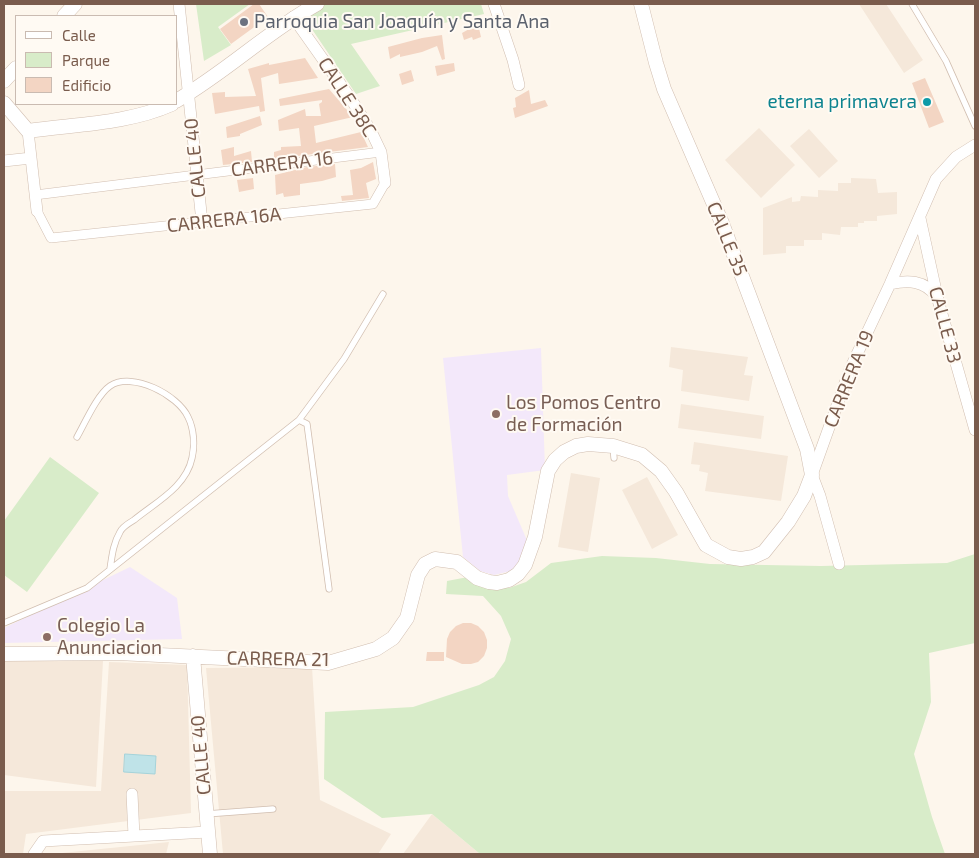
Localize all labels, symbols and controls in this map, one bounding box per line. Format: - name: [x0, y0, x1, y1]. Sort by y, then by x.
- place label: Parroquia San Joaquín y Santa Ana: [254, 11, 550, 33]
- legend: [15, 15, 178, 105]
- marker: Parroquia San Joaquín y Santa Ana: [238, 16, 250, 28]
- text: Calle: [62, 26, 96, 44]
- text: Parque: [62, 51, 110, 69]
- street label: CALLE 38C: [313, 53, 381, 141]
- text: Edificio: [62, 76, 111, 94]
- place label: eterna primavera: [767, 91, 917, 113]
- marker: eterna primavera: [921, 96, 933, 108]
- street label: CALLE 40: [179, 117, 211, 199]
- street label: CARRERA 16: [229, 146, 335, 182]
- street label: CALLE 35: [702, 199, 752, 279]
- street label: CARRERA 16A: [166, 203, 282, 237]
- street label: CALLE 33: [924, 284, 966, 366]
- street label: CARRERA 19: [819, 327, 879, 431]
- place label: Los Pomos Centro de Formación: [506, 392, 661, 436]
- marker: Los Pomos Centro de Formación: [490, 408, 502, 420]
- place label: Colegio La Anunciacion: [57, 615, 162, 659]
- marker: Colegio La Anunciacion: [41, 631, 53, 643]
- street label: CARRERA 21: [226, 647, 330, 671]
- street label: CALLE 40: [186, 714, 216, 796]

